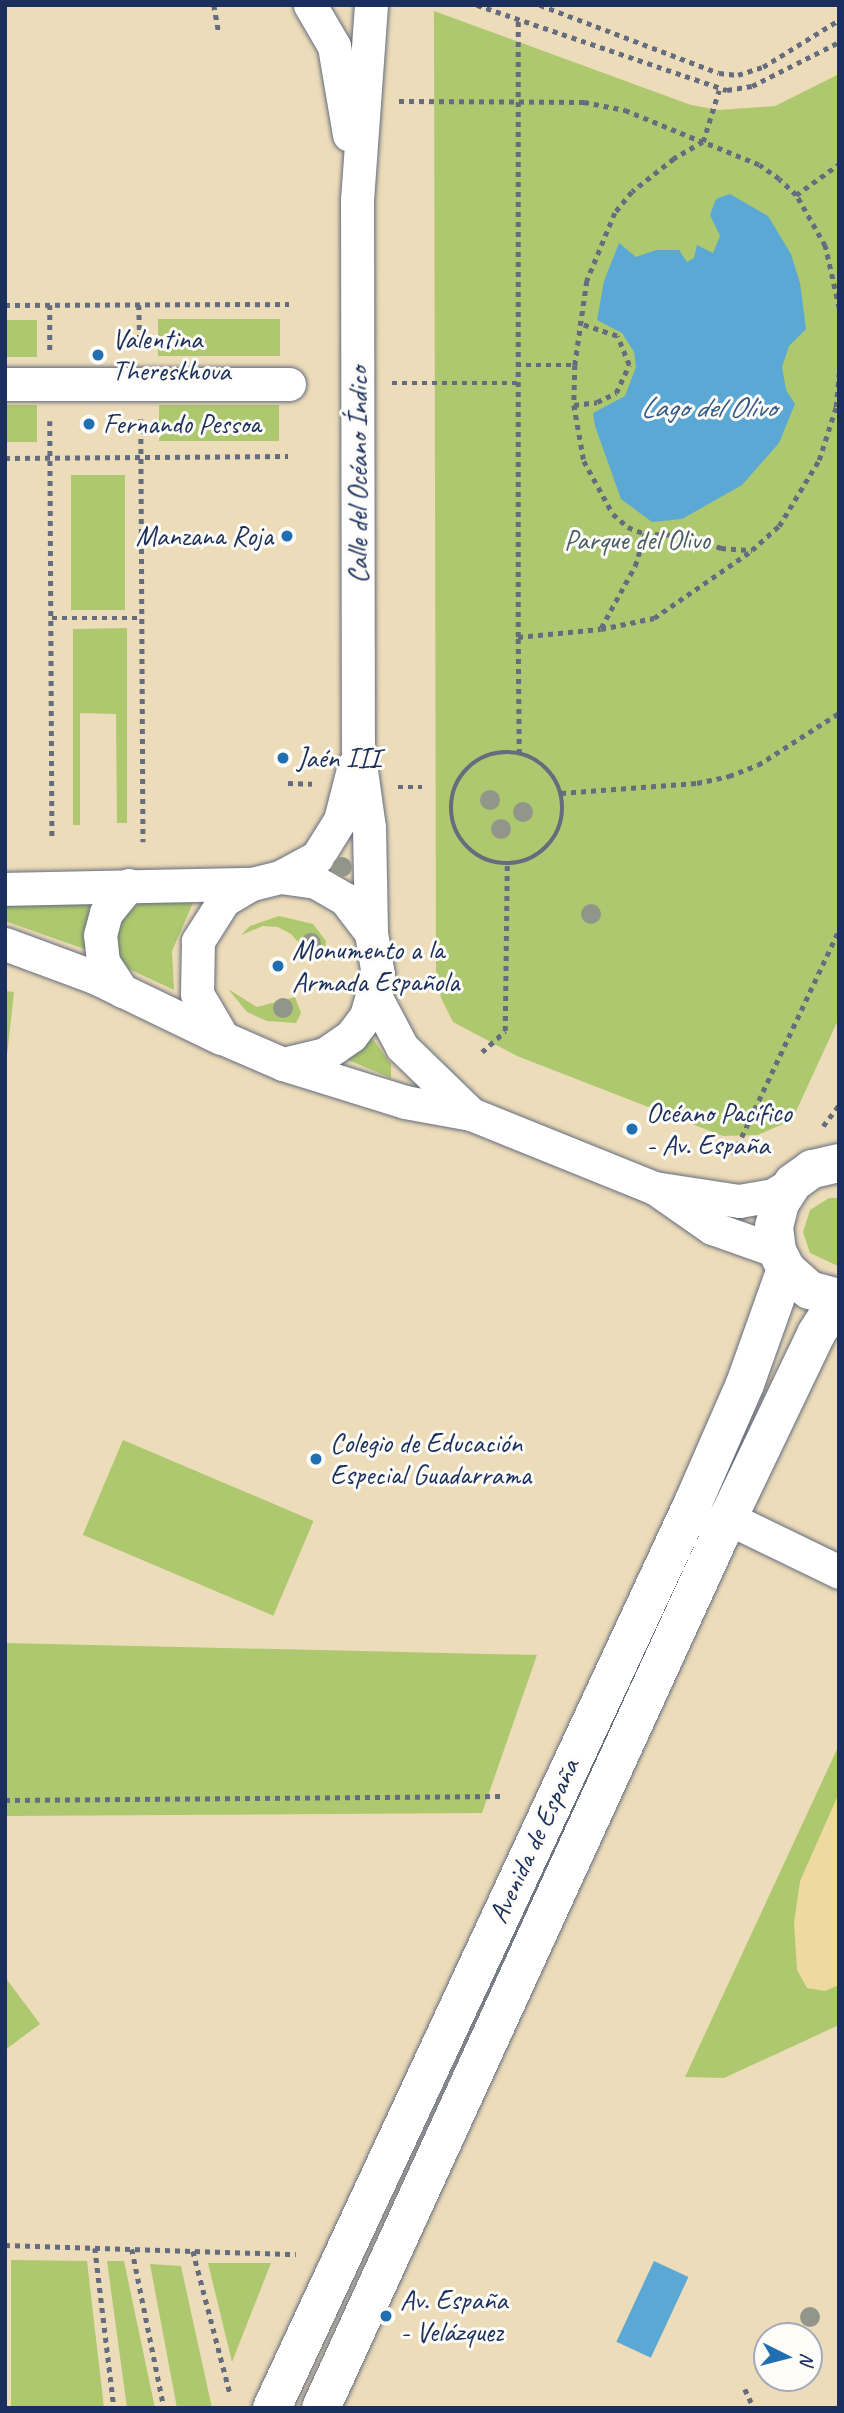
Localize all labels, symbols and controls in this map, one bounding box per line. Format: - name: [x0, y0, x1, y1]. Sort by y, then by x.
- place label: Valentina Thereskhova: [112, 322, 231, 388]
- marker: Valentina Thereskhova: [90, 347, 106, 363]
- street label: Calle del Océano Índico: [341, 366, 375, 584]
- water label: Lago del Olivo: [641, 389, 775, 425]
- place label: Fernando Pessoa: [103, 407, 261, 441]
- marker: Fernando Pessoa: [81, 416, 97, 432]
- place label: Manzana Roja: [136, 519, 273, 553]
- park label: Parque del Olivo: [564, 523, 710, 557]
- marker: Manzana Roja: [279, 528, 295, 544]
- place label: Jaén III: [297, 741, 380, 775]
- marker: Jaén III: [275, 750, 291, 766]
- place label: Monumento a la Armada Española: [292, 933, 460, 999]
- marker: Monumento a la Armada Española: [270, 958, 286, 974]
- place label: Océano Pacífico - Av. España: [646, 1096, 792, 1162]
- marker: Océano Pacífico - Av. España: [624, 1121, 640, 1137]
- place label: Colegio de Educación Especial Guadarrama: [330, 1426, 530, 1492]
- marker: Colegio de Educación Especial Guadarrama: [308, 1451, 324, 1467]
- street label: Avenida de España: [481, 1753, 587, 1929]
- place label: Av. España - Velázquez: [400, 2283, 508, 2349]
- marker: Av. España - Velázquez: [378, 2308, 394, 2324]
- north arrow: [753, 2322, 823, 2392]
- text: N: [794, 2352, 819, 2366]

